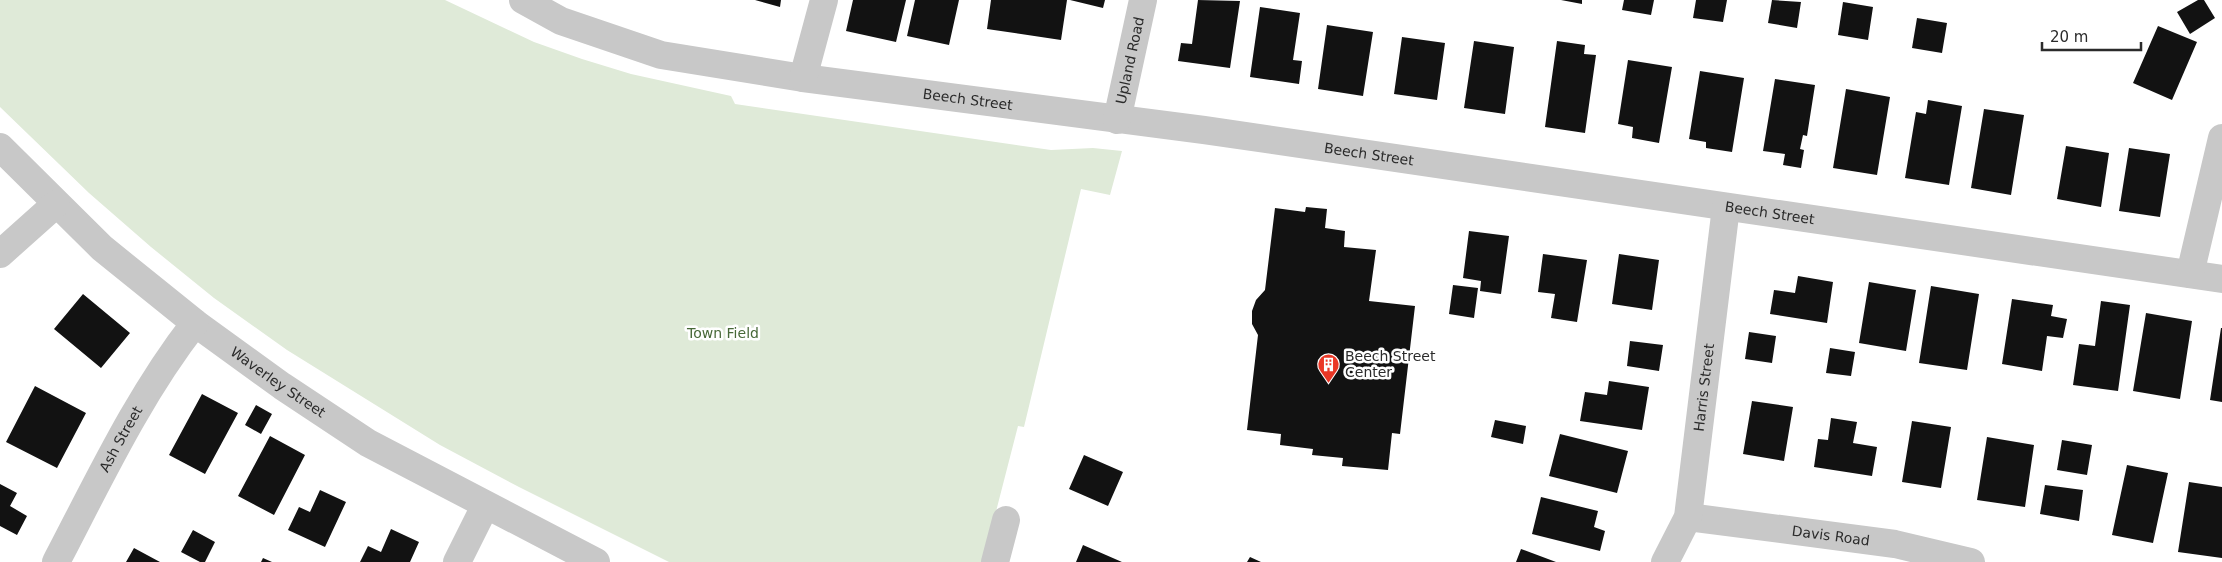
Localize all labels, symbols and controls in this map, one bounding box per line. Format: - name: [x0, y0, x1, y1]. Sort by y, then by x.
- street label: Upland Road: [1113, 15, 1147, 106]
- scale bar: [2042, 20, 2141, 52]
- text: 20 m: [2050, 28, 2088, 46]
- street label: Beech Street: [922, 86, 1014, 113]
- street label: Beech Street: [1323, 140, 1415, 169]
- street label: Beech Street: [1724, 198, 1816, 227]
- park label: Town Field: [686, 325, 759, 341]
- street label: Harris Street: [1691, 342, 1717, 432]
- street label: Waverley Street: [228, 343, 329, 421]
- place label: Beech Street Center: [1345, 348, 1436, 380]
- building icon: Beech Street Center: [1317, 352, 1341, 383]
- street label: Ash Street: [96, 403, 146, 475]
- street label: Davis Road: [1791, 523, 1871, 549]

